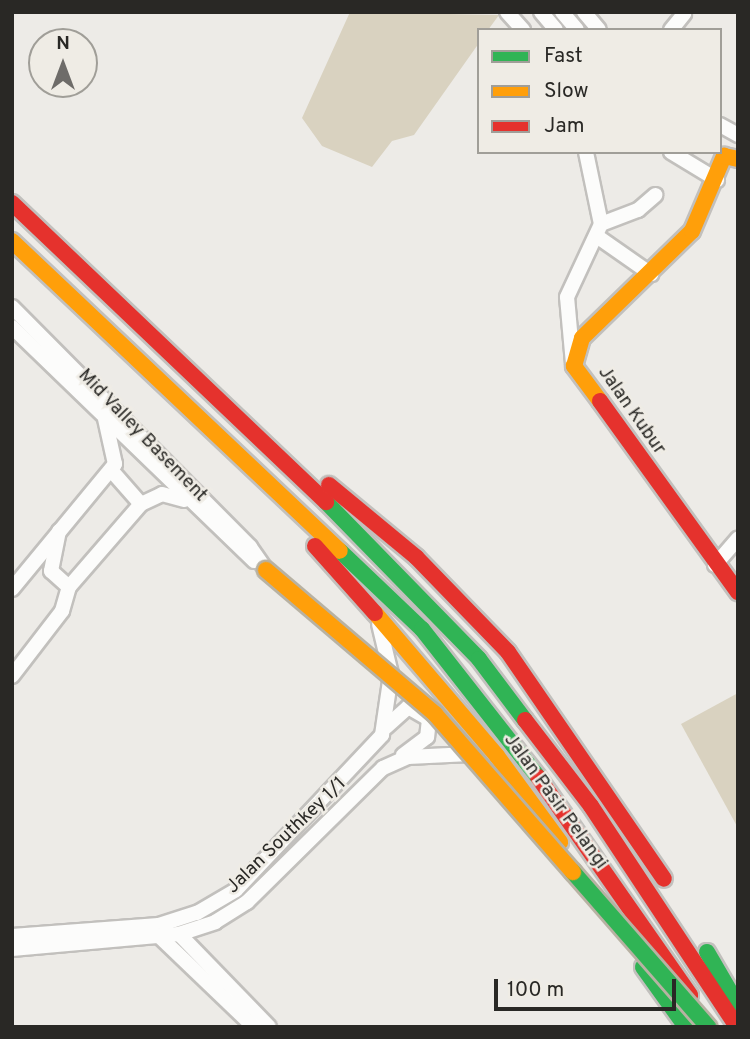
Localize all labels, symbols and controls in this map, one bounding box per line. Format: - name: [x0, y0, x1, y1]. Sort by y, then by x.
- north arrow: [28, 28, 98, 98]
- legend: [477, 28, 722, 154]
- text: N: [56, 32, 70, 56]
- text: Fast: [544, 43, 583, 70]
- text: Slow: [544, 78, 589, 105]
- text: Jam: [544, 113, 585, 140]
- street label: Jalan Kubur: [592, 362, 670, 460]
- street label: Mid Valley Basement: [72, 365, 212, 507]
- street label: Jalan Pasir Pelangi: [498, 730, 612, 874]
- street label: Jalan Southkey 1/1: [222, 773, 352, 899]
- scale bar: [498, 965, 680, 1009]
- text: 100 m: [507, 977, 564, 1004]

